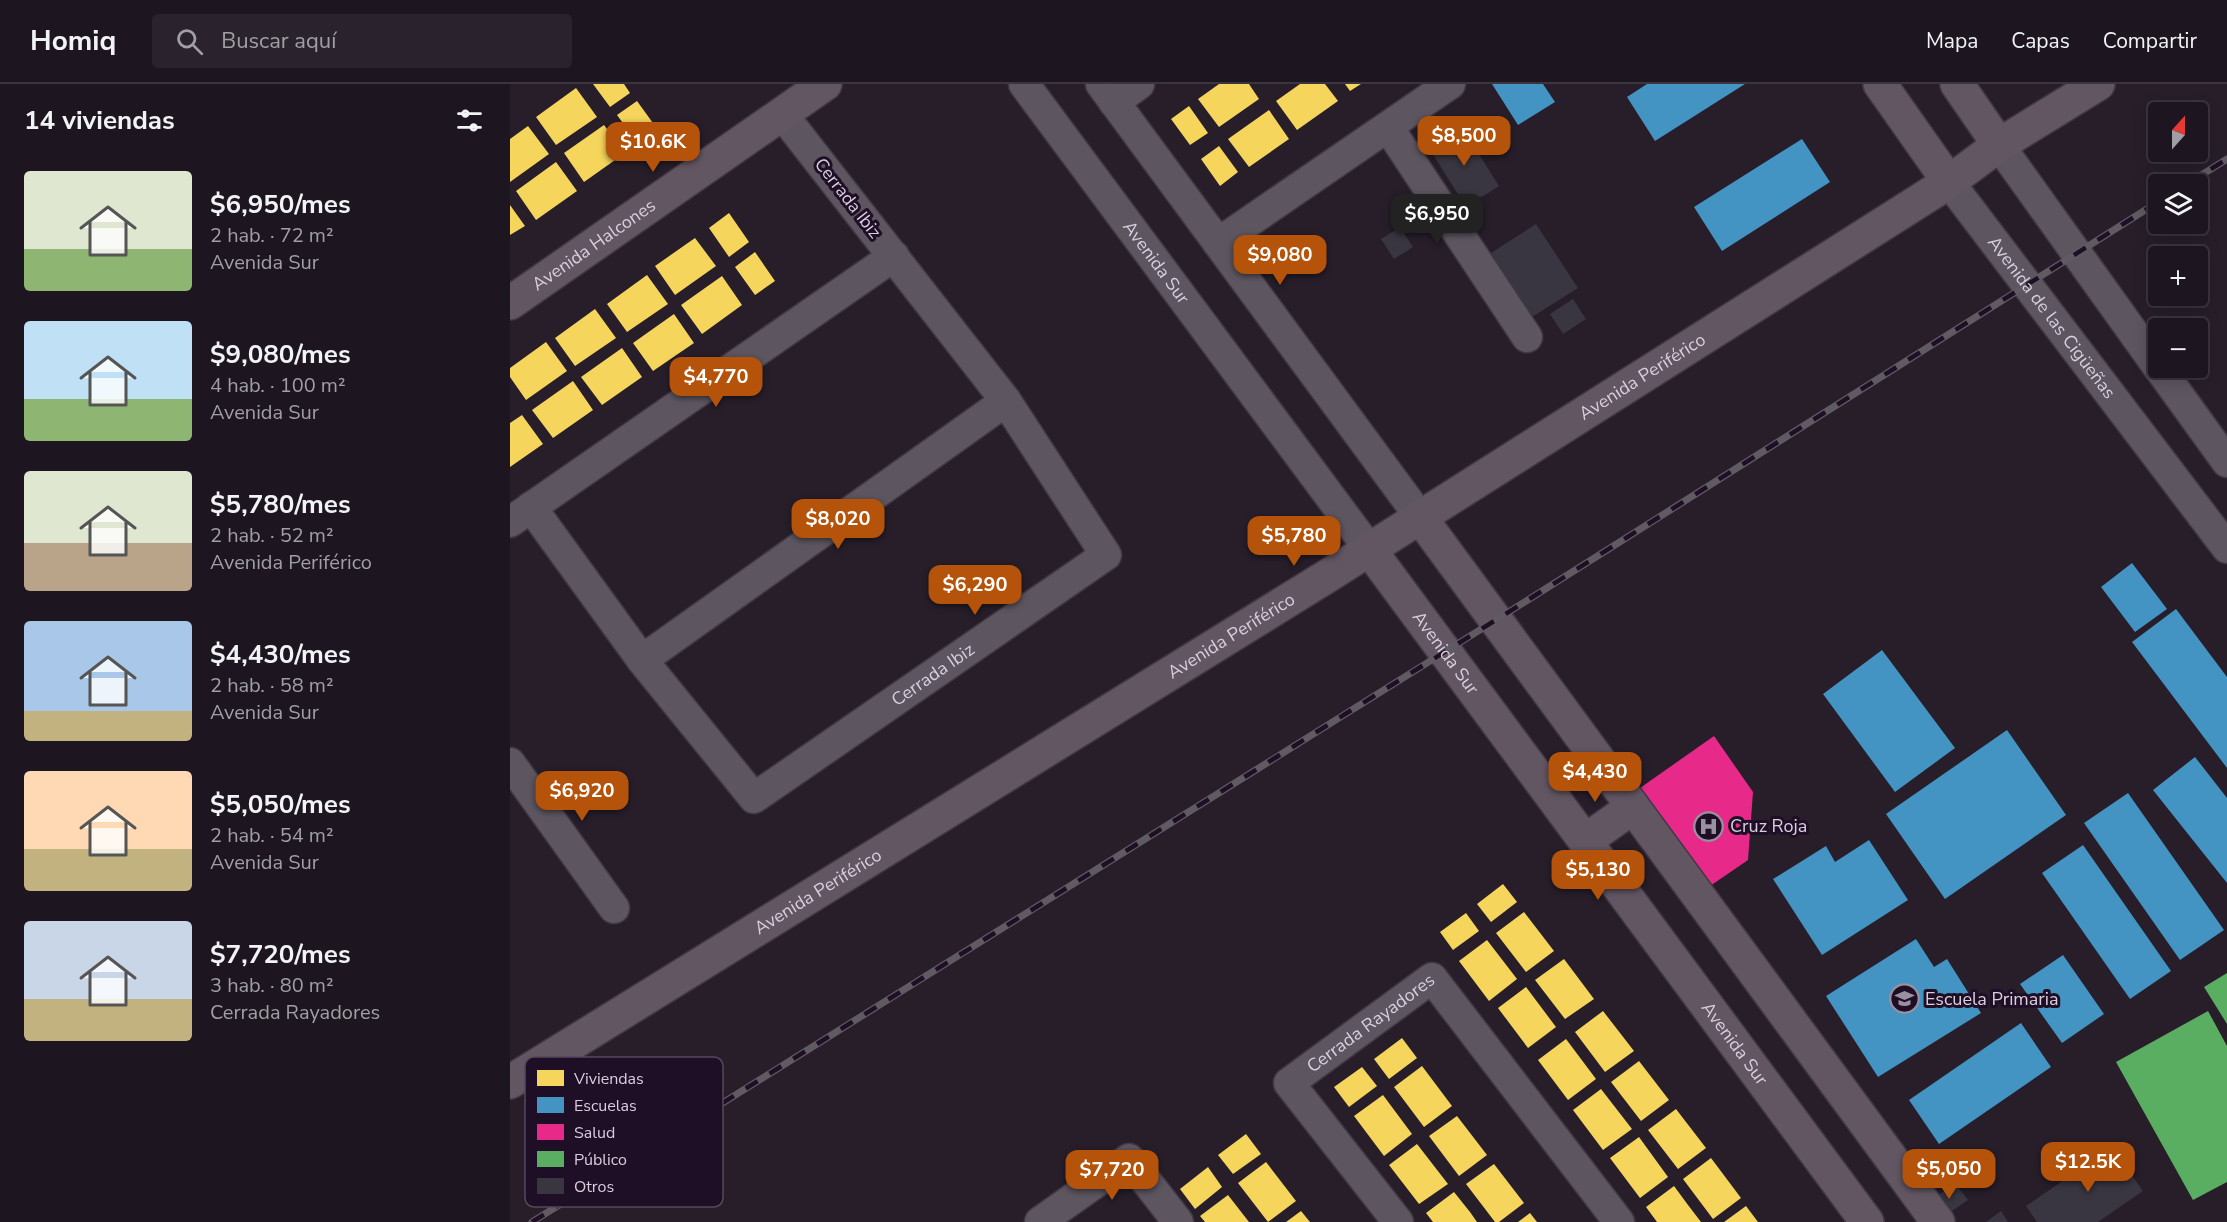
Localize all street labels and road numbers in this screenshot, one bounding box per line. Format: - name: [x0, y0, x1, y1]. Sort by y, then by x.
- street label: Cerrada Ibiz: [809, 153, 887, 243]
- street label: Avenida Halcones: [527, 193, 660, 296]
- street label: Avenida Sur: [1117, 216, 1195, 309]
- street label: Avenida de las Cigüeñas: [1982, 231, 2121, 404]
- street label: Avenida Periférico: [1574, 327, 1710, 426]
- street label: Avenida Periférico: [1163, 587, 1299, 684]
- street label: Avenida Sur: [1407, 606, 1485, 700]
- street label: Cerrada Ibiz: [887, 638, 979, 712]
- street label: Avenida Periférico: [749, 843, 886, 940]
- street label: Cerrada Rayadores: [1302, 968, 1440, 1078]
- street label: Avenida Sur: [1696, 997, 1774, 1090]

